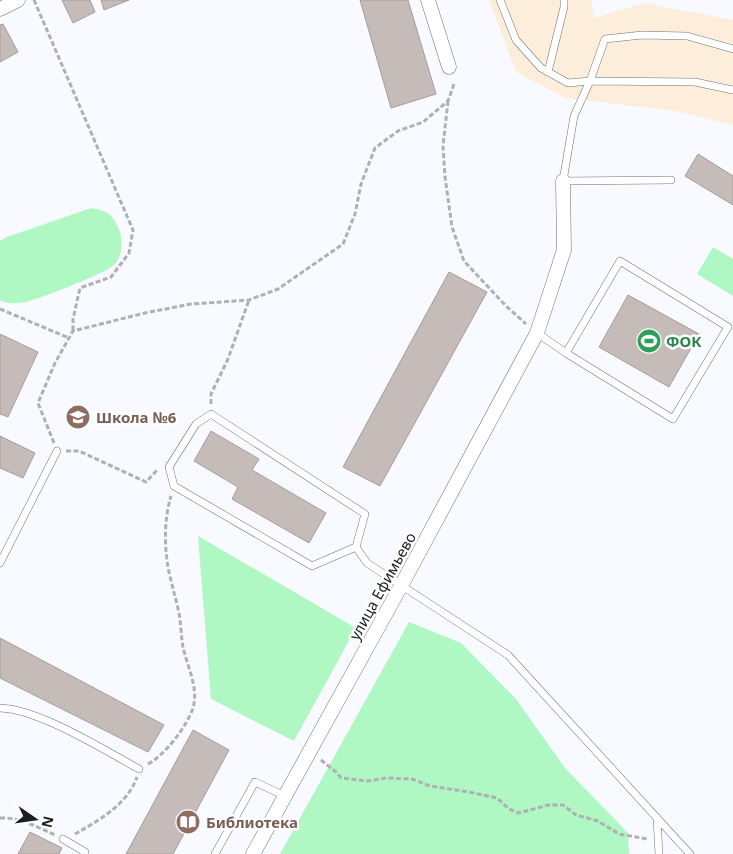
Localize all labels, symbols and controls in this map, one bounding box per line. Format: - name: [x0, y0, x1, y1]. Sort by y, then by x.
- sports icon: ФОК: [636, 328, 662, 354]
- place label: ФОК: [666, 331, 702, 351]
- school or university icon: Школа №6: [65, 404, 91, 430]
- place label: Школа №6: [96, 407, 177, 427]
- street label: улица Ефимьево: [344, 528, 420, 644]
- north arrow: [10, 794, 60, 844]
- library icon: Библиотека: [175, 809, 201, 835]
- place label: Библиотека: [206, 812, 298, 832]
- text: N: [38, 814, 59, 830]

